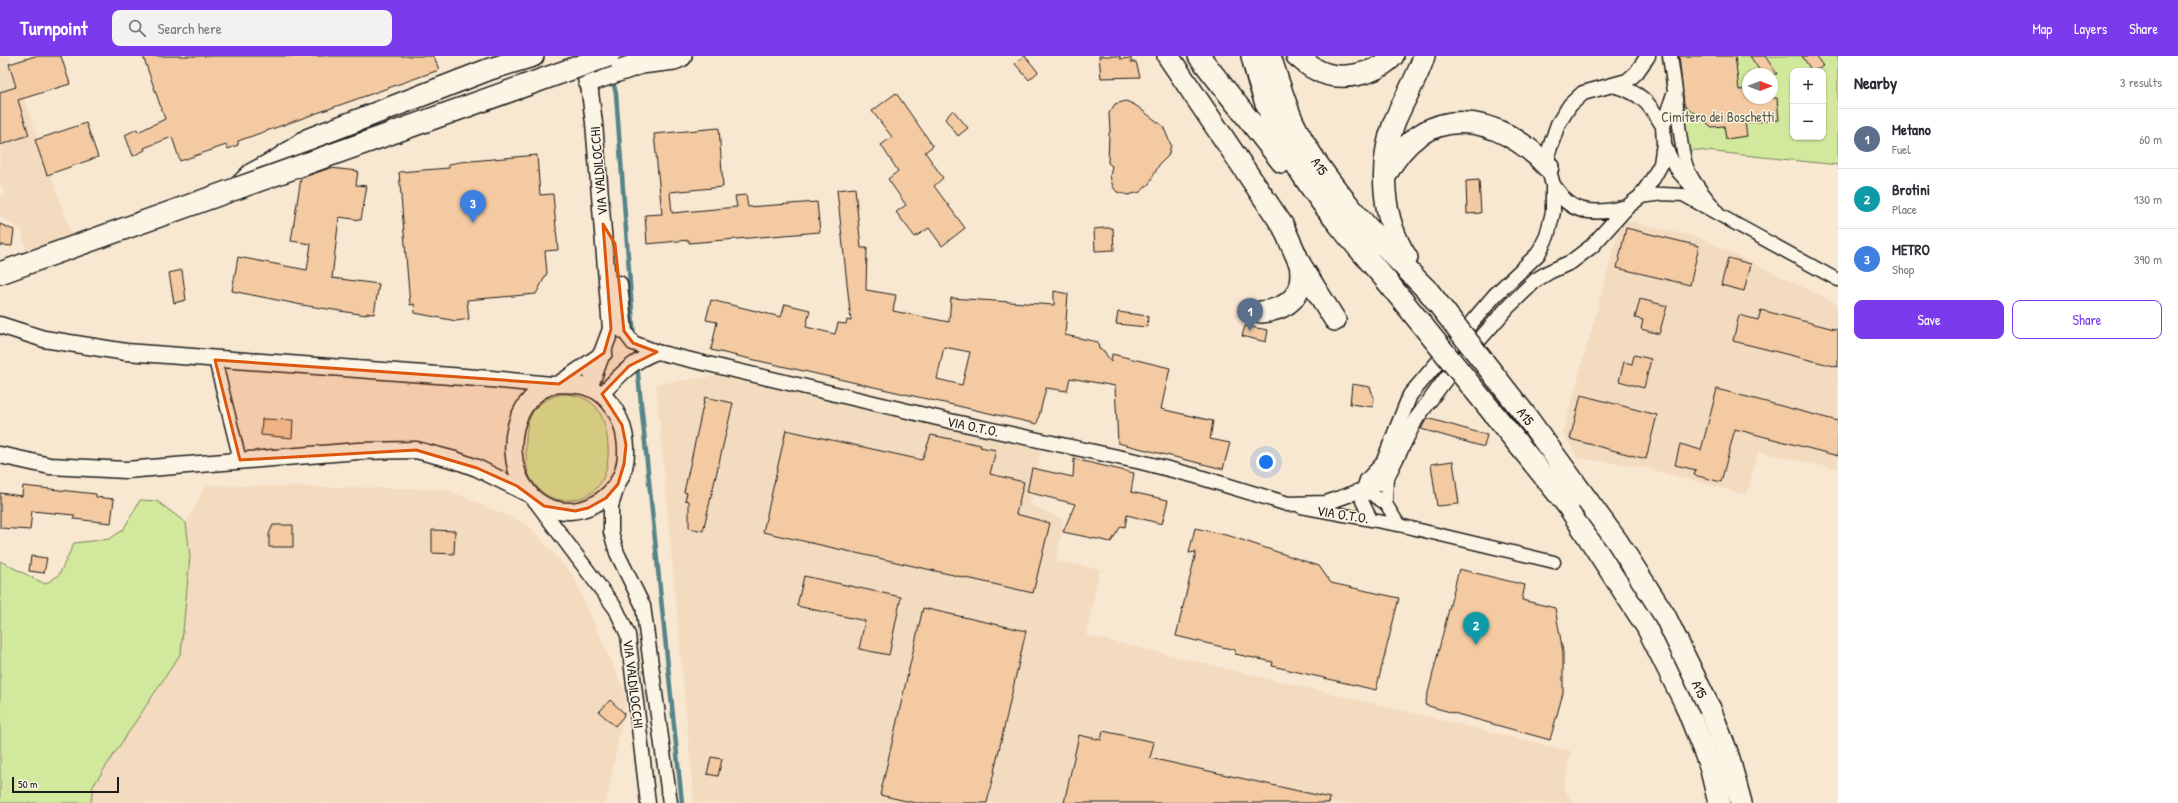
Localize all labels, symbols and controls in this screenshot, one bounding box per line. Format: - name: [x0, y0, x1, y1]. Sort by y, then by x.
- search box: [112, 10, 392, 46]
- text: Turnpoint: [20, 15, 88, 41]
- icon: search: [126, 17, 148, 39]
- text: Search here: [158, 18, 222, 39]
- text: Map: [2032, 19, 2052, 38]
- text: Layers: [2074, 19, 2107, 38]
- text: Share: [2129, 19, 2158, 38]
- north arrow: [1742, 68, 1778, 104]
- map controls: [1790, 68, 1826, 140]
- button: +: [1790, 68, 1826, 104]
- text: Nearby: [1854, 71, 1897, 94]
- text: 3 results: [2120, 73, 2162, 91]
- button: −: [1790, 104, 1826, 140]
- park label: Cimitero dei Boschetti: [1661, 107, 1775, 126]
- text: Metano: [1892, 119, 1931, 140]
- street label: VIA VALDILOCCHI: [585, 126, 611, 216]
- text: 1: [1865, 130, 1869, 148]
- text: 60 m: [2139, 130, 2162, 148]
- text: Fuel: [1892, 140, 1911, 158]
- street label: A15: [1307, 153, 1333, 179]
- text: Brotini: [1892, 179, 1930, 200]
- pin: 3: [460, 190, 486, 223]
- text: 2: [1864, 190, 1870, 208]
- text: 130 m: [2134, 190, 2162, 208]
- text: Place: [1892, 200, 1917, 218]
- text: METRO: [1892, 239, 1930, 260]
- text: 3: [1864, 250, 1870, 268]
- text: 390 m: [2134, 250, 2162, 268]
- text: Shop: [1892, 260, 1914, 278]
- pin: 1: [1237, 298, 1263, 331]
- button: Save: [1854, 300, 2004, 339]
- button: Share: [2012, 300, 2162, 339]
- street label: A15: [1513, 403, 1539, 429]
- street label: VIA O.T.O.: [945, 411, 1001, 441]
- your location: [1256, 452, 1276, 472]
- street label: VIA O.T.O.: [1316, 501, 1370, 527]
- pin: 2: [1463, 612, 1489, 645]
- street label: VIA VALDILOCCHI: [619, 639, 649, 729]
- street label: A15: [1688, 677, 1712, 701]
- scale bar: [12, 775, 119, 794]
- text: 50 m: [18, 777, 38, 791]

